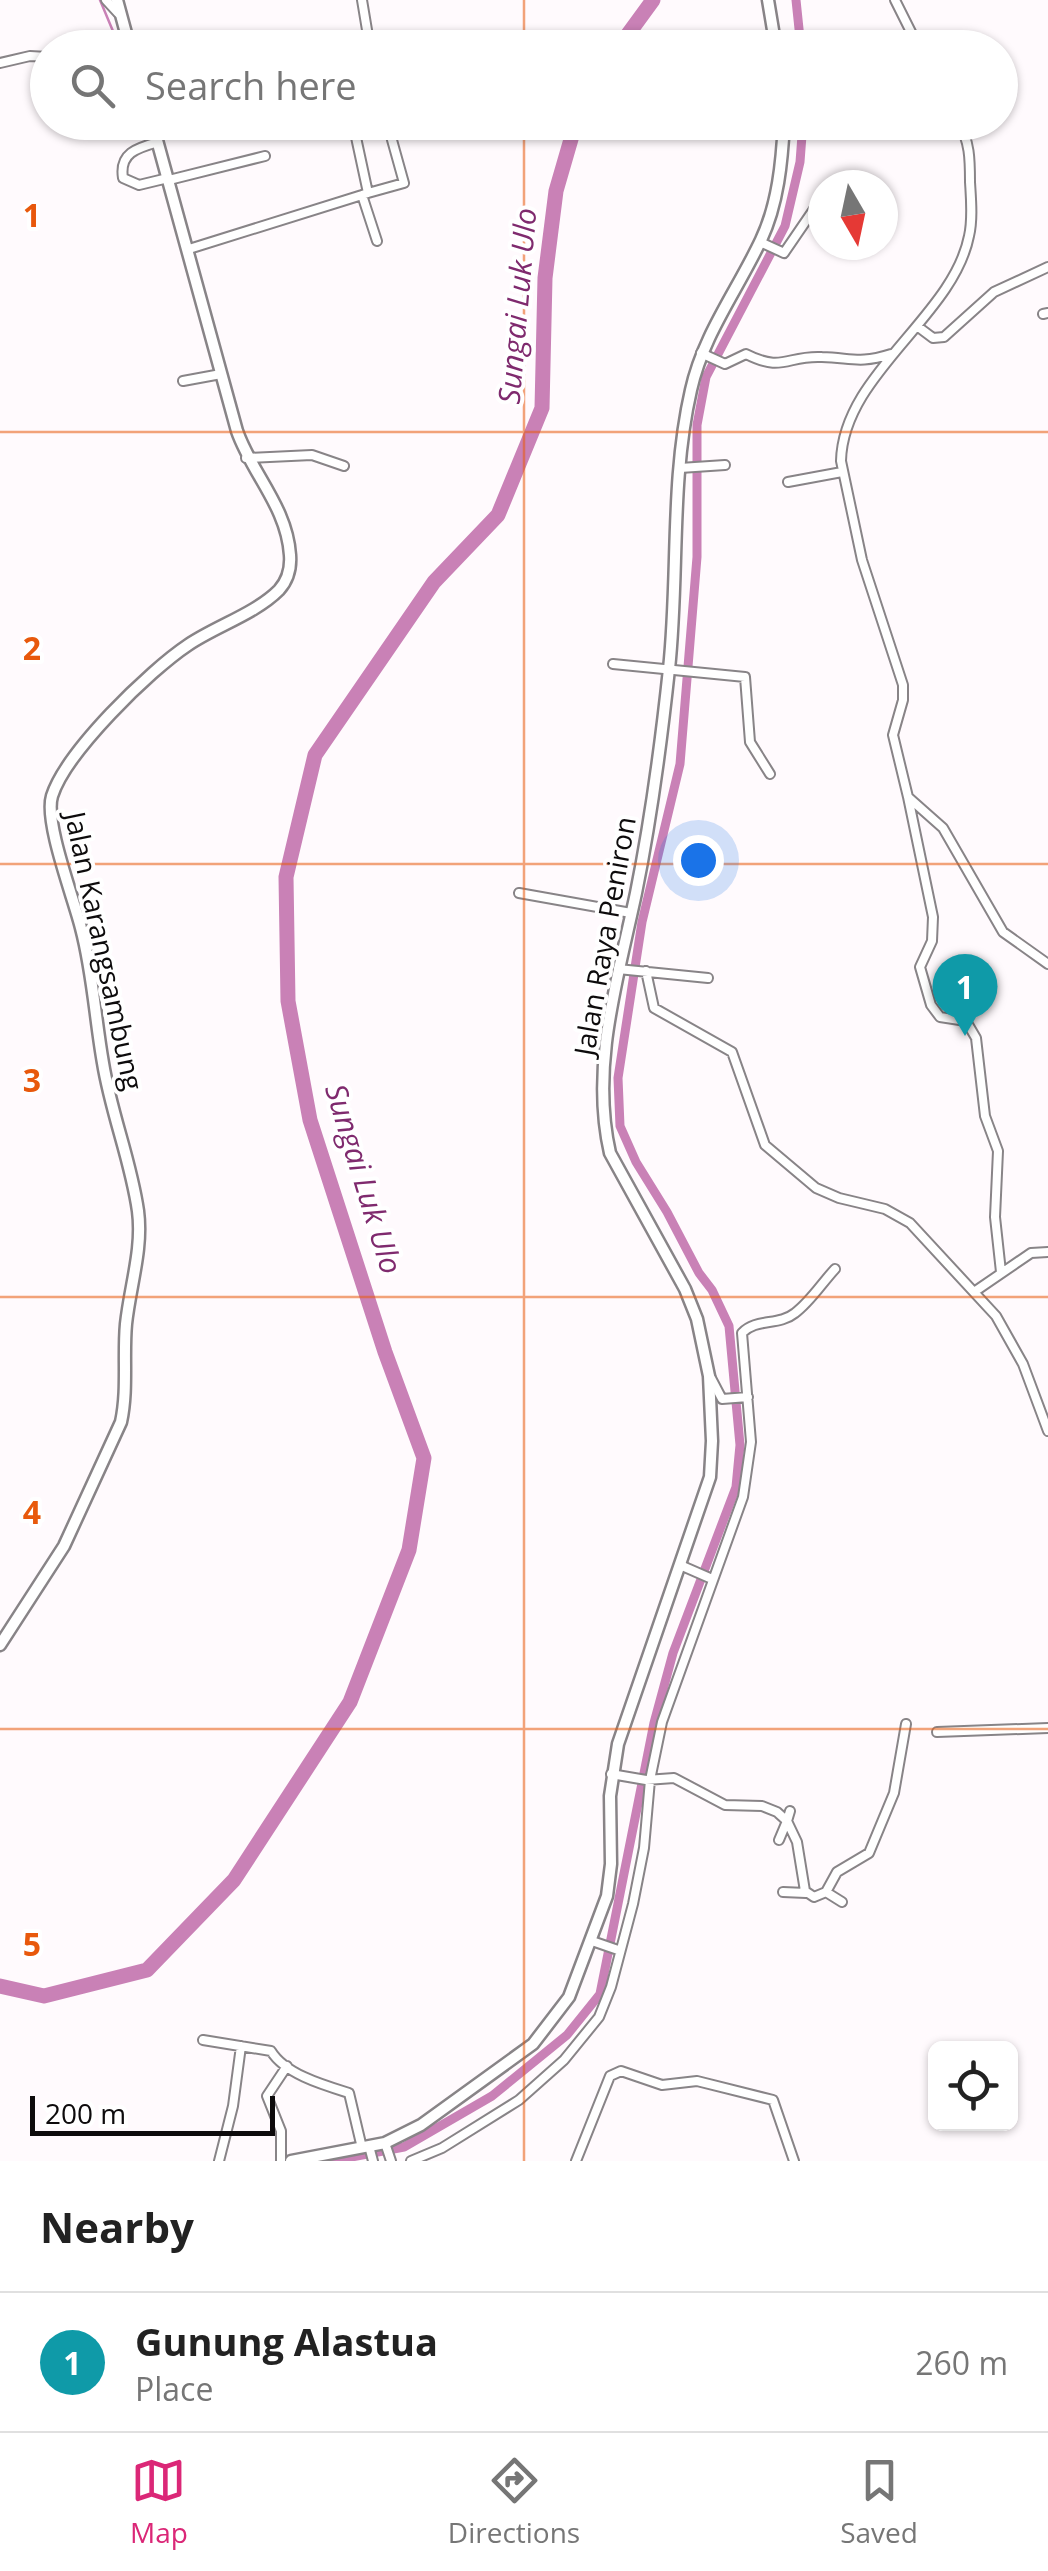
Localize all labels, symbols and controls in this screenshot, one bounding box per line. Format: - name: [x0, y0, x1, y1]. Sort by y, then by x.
- search box: [30, 30, 1018, 140]
- icon: search: [65, 58, 120, 113]
- text: Search here: [145, 59, 357, 111]
- north arrow: [808, 170, 898, 260]
- text: 1: [23, 193, 41, 236]
- water label: Sungai Luk Ulo: [488, 206, 545, 406]
- text: 2: [23, 626, 41, 669]
- street label: Jalan Karangsambung: [56, 805, 153, 1094]
- street label: Jalan Raya Peniron: [564, 813, 644, 1061]
- your location: [673, 835, 724, 886]
- pin: 1: [932, 954, 998, 1036]
- text: 3: [23, 1058, 41, 1101]
- water label: Sungai Luk Ulo: [316, 1079, 413, 1279]
- text: 4: [23, 1490, 41, 1533]
- text: 5: [23, 1922, 41, 1965]
- map controls: [928, 2041, 1018, 2131]
- button: locate: [928, 2041, 1018, 2131]
- scale bar: [30, 2091, 275, 2136]
- text: 200 m: [45, 2094, 126, 2132]
- text: Nearby: [40, 2198, 194, 2255]
- text: Gunung Alastua: [135, 2315, 438, 2367]
- text: 1: [63, 2341, 82, 2384]
- text: 260 m: [915, 2341, 1008, 2384]
- text: Place: [135, 2367, 213, 2410]
- tab: Map: [130, 2453, 188, 2551]
- tab: Directions: [448, 2453, 580, 2551]
- tab: Saved: [840, 2453, 918, 2551]

